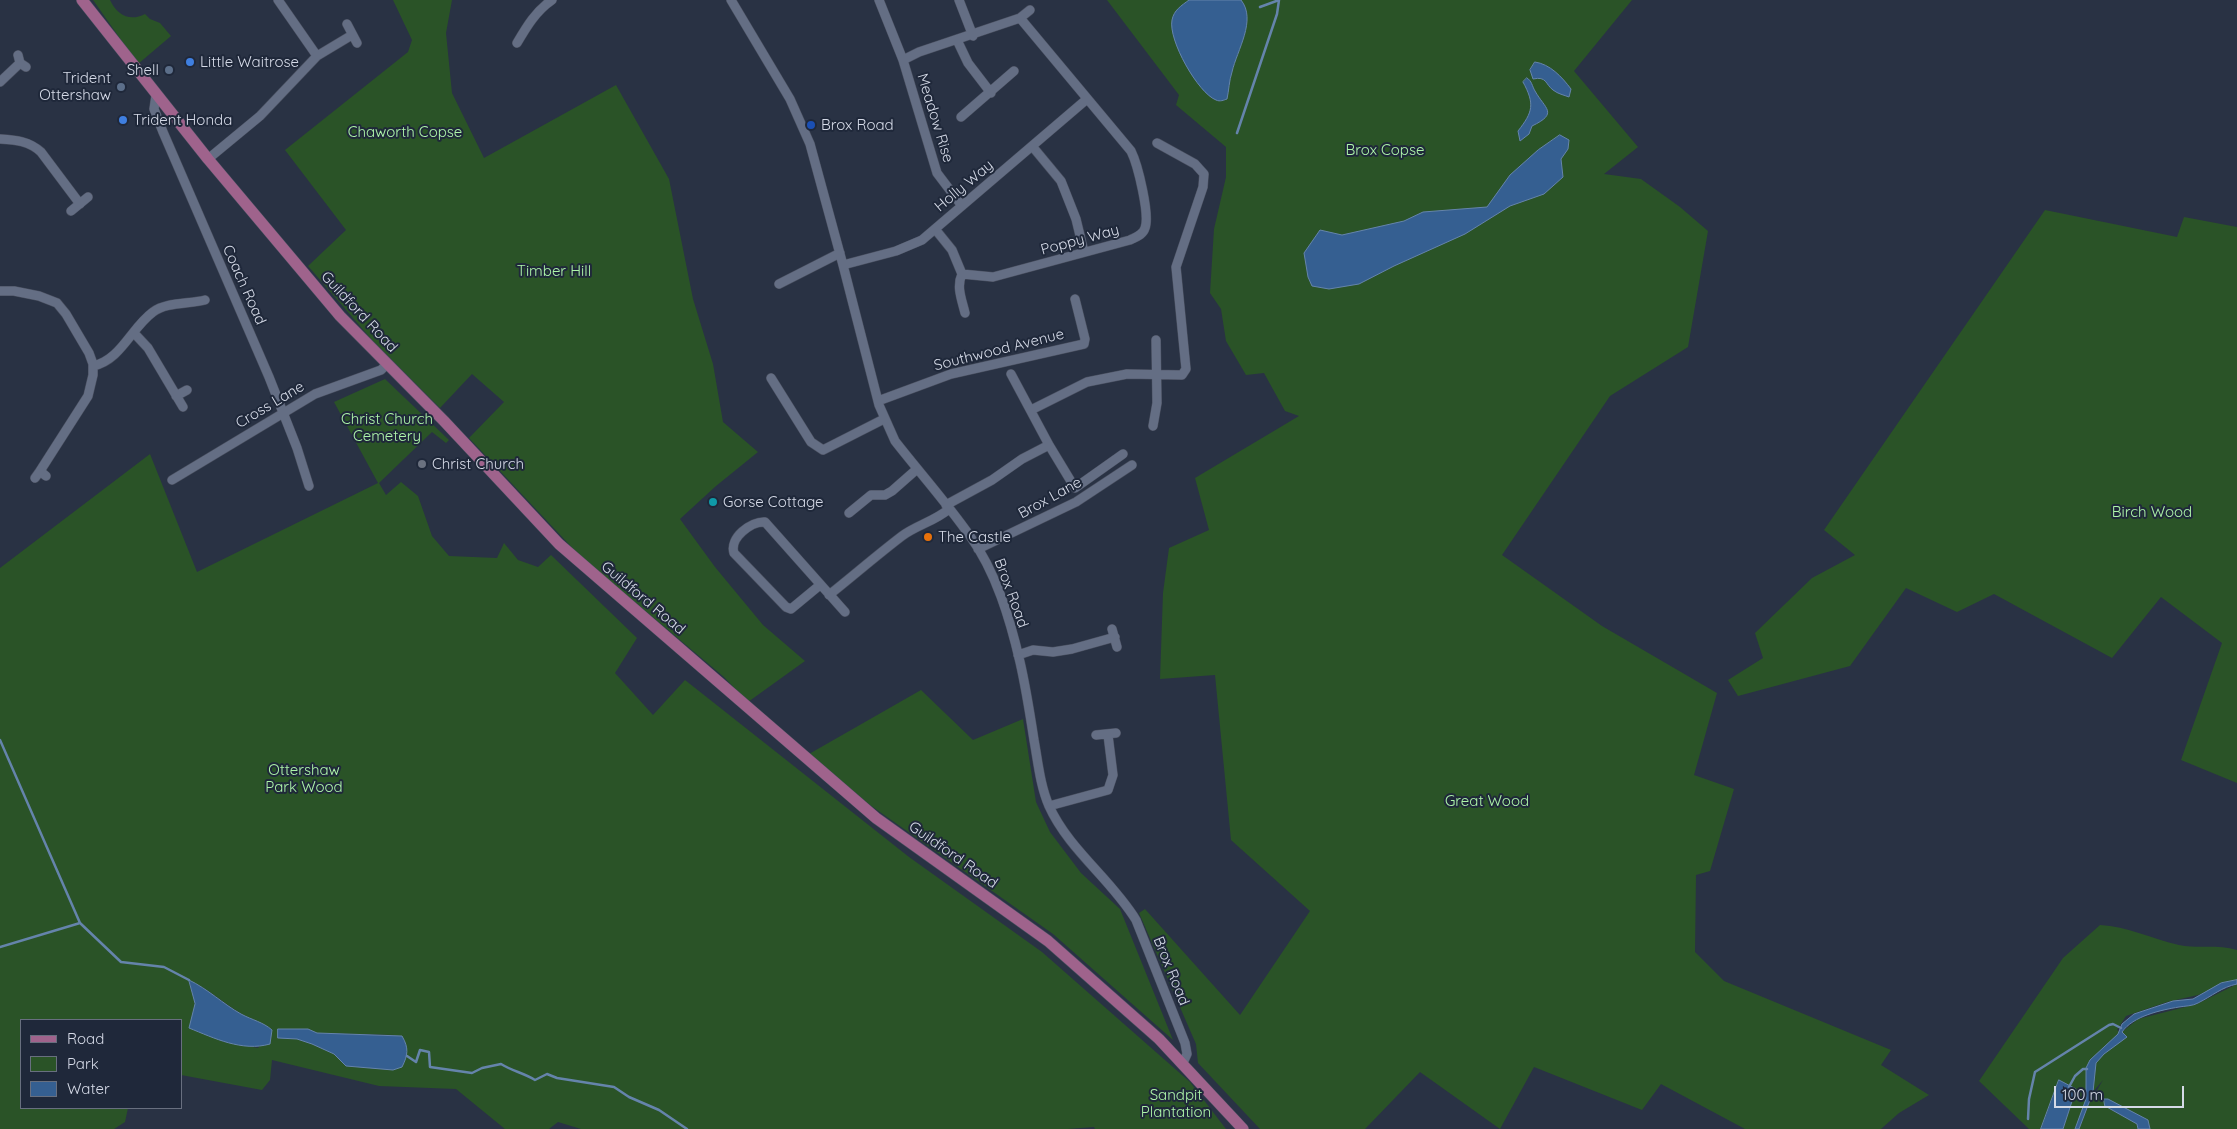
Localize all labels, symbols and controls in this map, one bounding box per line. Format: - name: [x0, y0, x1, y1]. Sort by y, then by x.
- place label: Little Waitrose: [200, 53, 299, 71]
- marker: Little Waitrose: [184, 56, 196, 68]
- place label: Shell: [127, 61, 159, 79]
- marker: Shell: [163, 64, 175, 76]
- place label: Trident Ottershaw: [39, 69, 111, 104]
- street label: Meadow Rise: [913, 71, 957, 165]
- marker: Trident Ottershaw: [115, 81, 127, 93]
- place label: Trident Honda: [133, 111, 232, 129]
- marker: Trident Honda: [117, 114, 129, 126]
- place label: Brox Road: [821, 116, 894, 134]
- marker: Brox Road: [805, 119, 817, 131]
- park label: Chaworth Copse: [348, 123, 462, 141]
- park label: Brox Copse: [1346, 141, 1424, 159]
- street label: Holly Way: [931, 156, 997, 216]
- street label: Poppy Way: [1039, 221, 1121, 259]
- street label: Coach Road: [218, 242, 270, 328]
- park label: Timber Hill: [517, 262, 591, 280]
- street label: Guildford Road: [317, 268, 401, 356]
- street label: Southwood Avenue: [932, 325, 1066, 375]
- street label: Cross Lane: [233, 378, 307, 432]
- park label: Christ Church Cemetery: [341, 410, 433, 445]
- place label: Christ Church: [432, 455, 524, 473]
- marker: Christ Church: [416, 458, 428, 470]
- street label: Brox Lane: [1015, 473, 1085, 523]
- place label: Gorse Cottage: [723, 493, 824, 511]
- marker: Gorse Cottage: [707, 496, 719, 508]
- park label: Birch Wood: [2112, 503, 2192, 521]
- place label: The Castle: [938, 528, 1011, 546]
- marker: The Castle: [922, 531, 934, 543]
- street label: Brox Road: [990, 556, 1032, 630]
- street label: Guildford Road: [597, 558, 689, 638]
- park label: Ottershaw Park Wood: [265, 761, 343, 796]
- park label: Great Wood: [1445, 792, 1529, 810]
- street label: Guildford Road: [905, 818, 1001, 892]
- street label: Brox Road: [1149, 934, 1193, 1008]
- legend: [20, 1019, 182, 1109]
- text: Road: [67, 1029, 104, 1048]
- text: Park: [67, 1054, 99, 1073]
- scale bar: [2057, 1076, 2187, 1108]
- text: Water: [67, 1079, 110, 1098]
- text: 100 m: [2062, 1085, 2103, 1104]
- park label: Sandpit Plantation: [1141, 1086, 1211, 1121]

